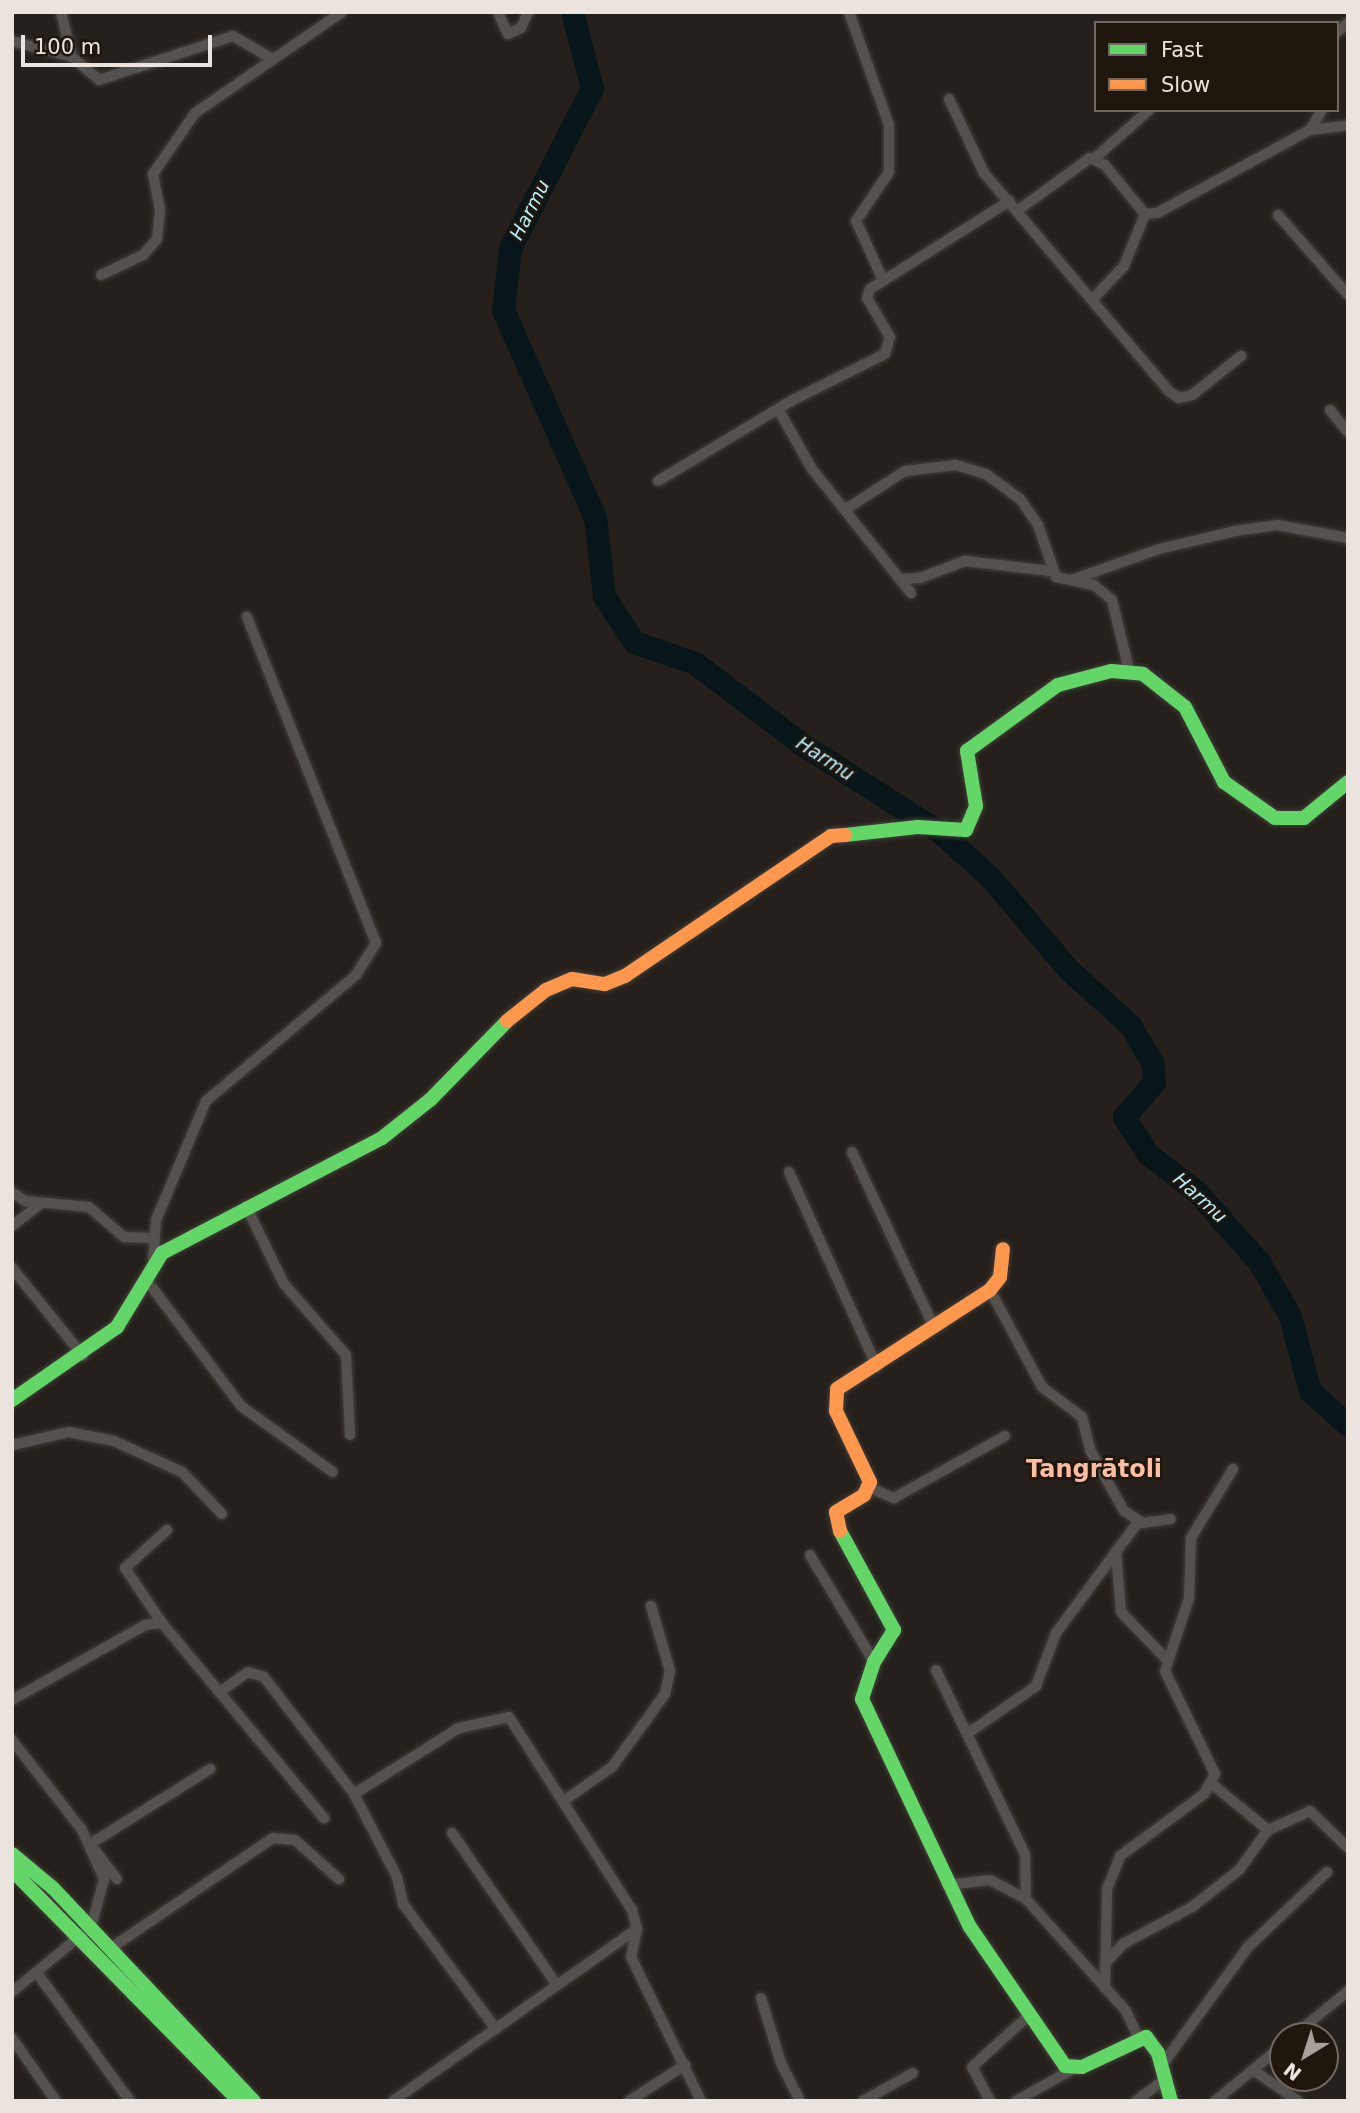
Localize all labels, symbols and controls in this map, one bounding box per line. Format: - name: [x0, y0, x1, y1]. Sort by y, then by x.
- scale bar: [24, 21, 215, 65]
- legend: [1094, 21, 1339, 112]
- text: 100 m: [34, 35, 101, 59]
- text: Fast: [1161, 38, 1203, 62]
- text: Slow: [1161, 73, 1210, 97]
- water label: Harmu: [505, 176, 555, 244]
- water label: Harmu: [792, 732, 858, 786]
- water label: Harmu: [1168, 1168, 1232, 1228]
- district label: Tangrātoli: [1026, 1456, 1162, 1484]
- north arrow: [1269, 2022, 1339, 2092]
- text: N: [1279, 2058, 1305, 2086]

